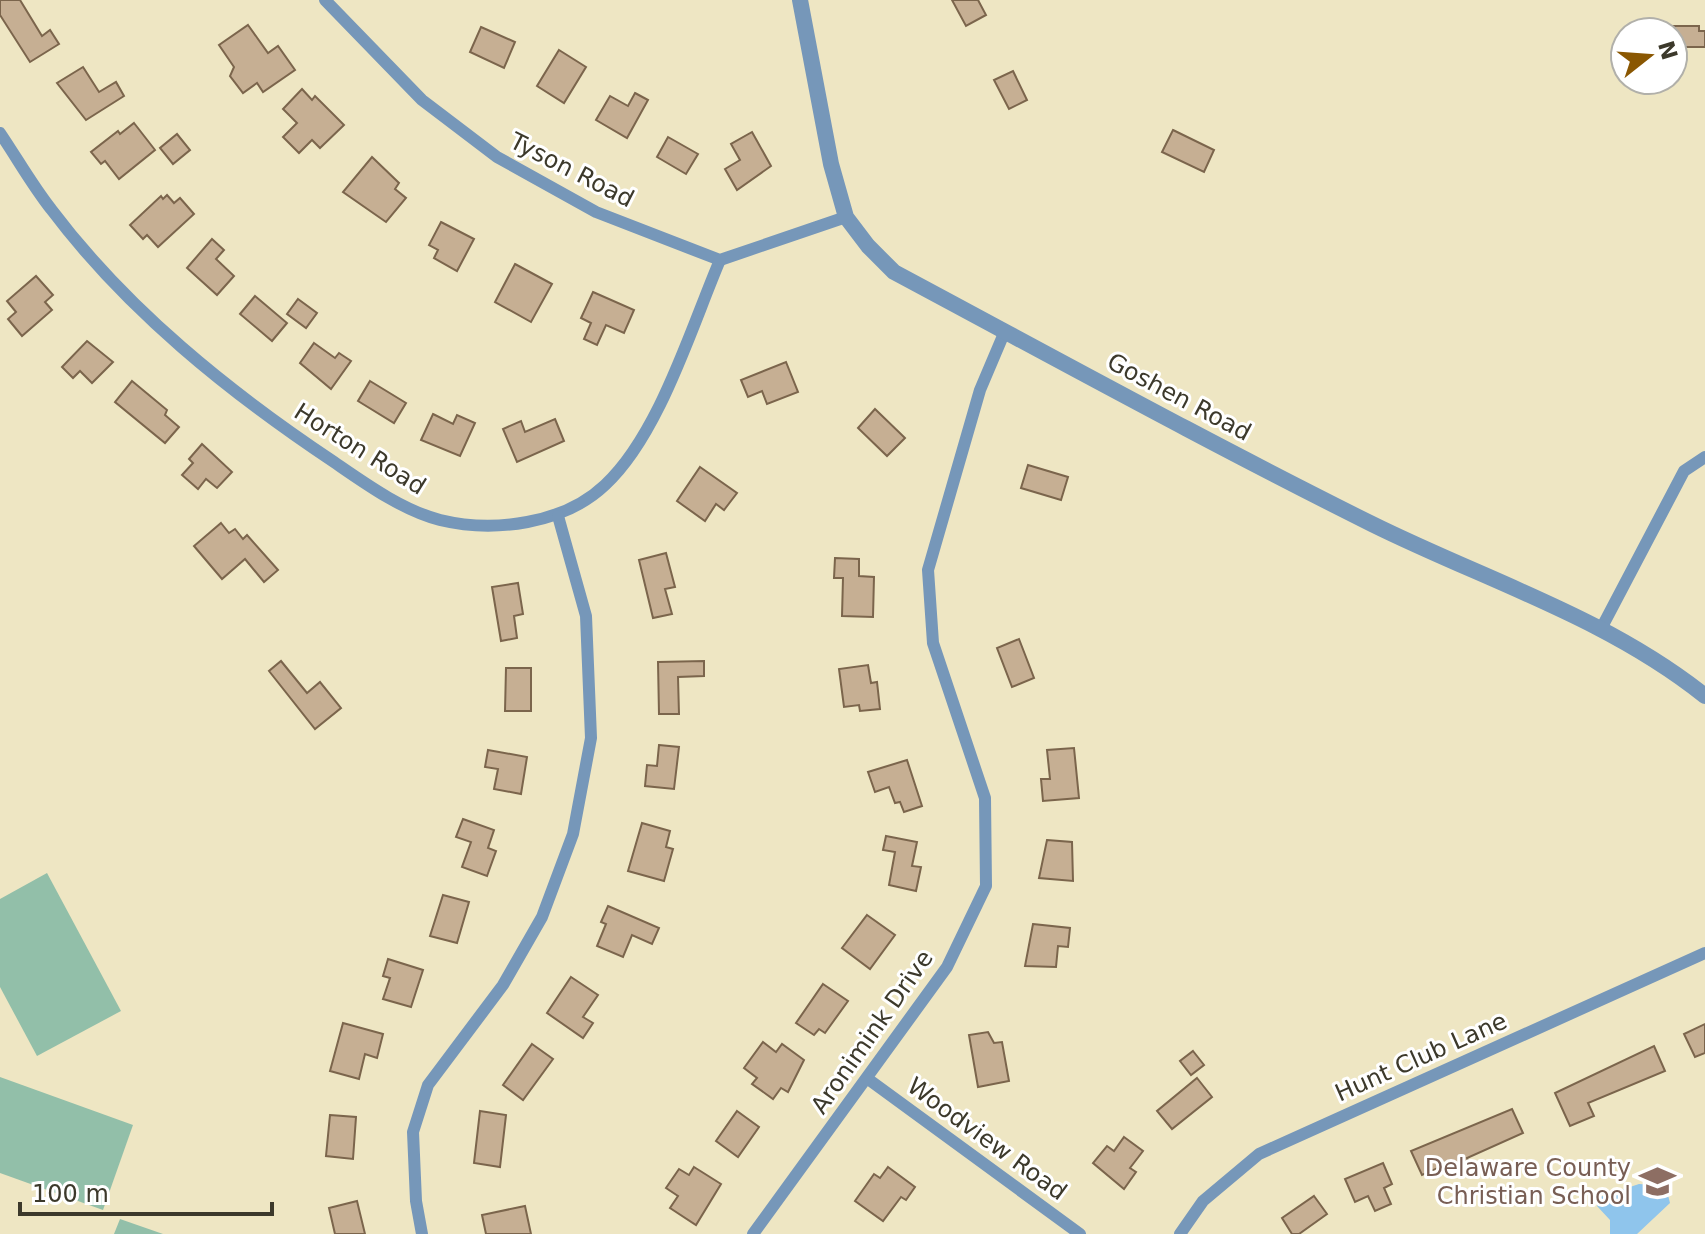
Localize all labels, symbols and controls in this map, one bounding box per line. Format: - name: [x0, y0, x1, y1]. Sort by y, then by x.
- north arrow: [1609, 16, 1689, 96]
- text: N: [1653, 38, 1682, 63]
- street label: Tyson Road: [504, 126, 639, 213]
- street label: Goshen Road: [1102, 347, 1256, 447]
- street label: Horton Road: [289, 397, 431, 501]
- street label: Aronimink Drive: [805, 945, 939, 1119]
- street label: Hunt Club Lane: [1331, 1007, 1511, 1107]
- street label: Woodview Road: [902, 1072, 1072, 1206]
- place label: Delaware County Christian School: [1425, 1154, 1631, 1210]
- school or university icon: Delaware County Christian School: [1638, 1163, 1676, 1201]
- scale bar: [20, 1166, 272, 1216]
- text: 100 m: [32, 1180, 109, 1208]

